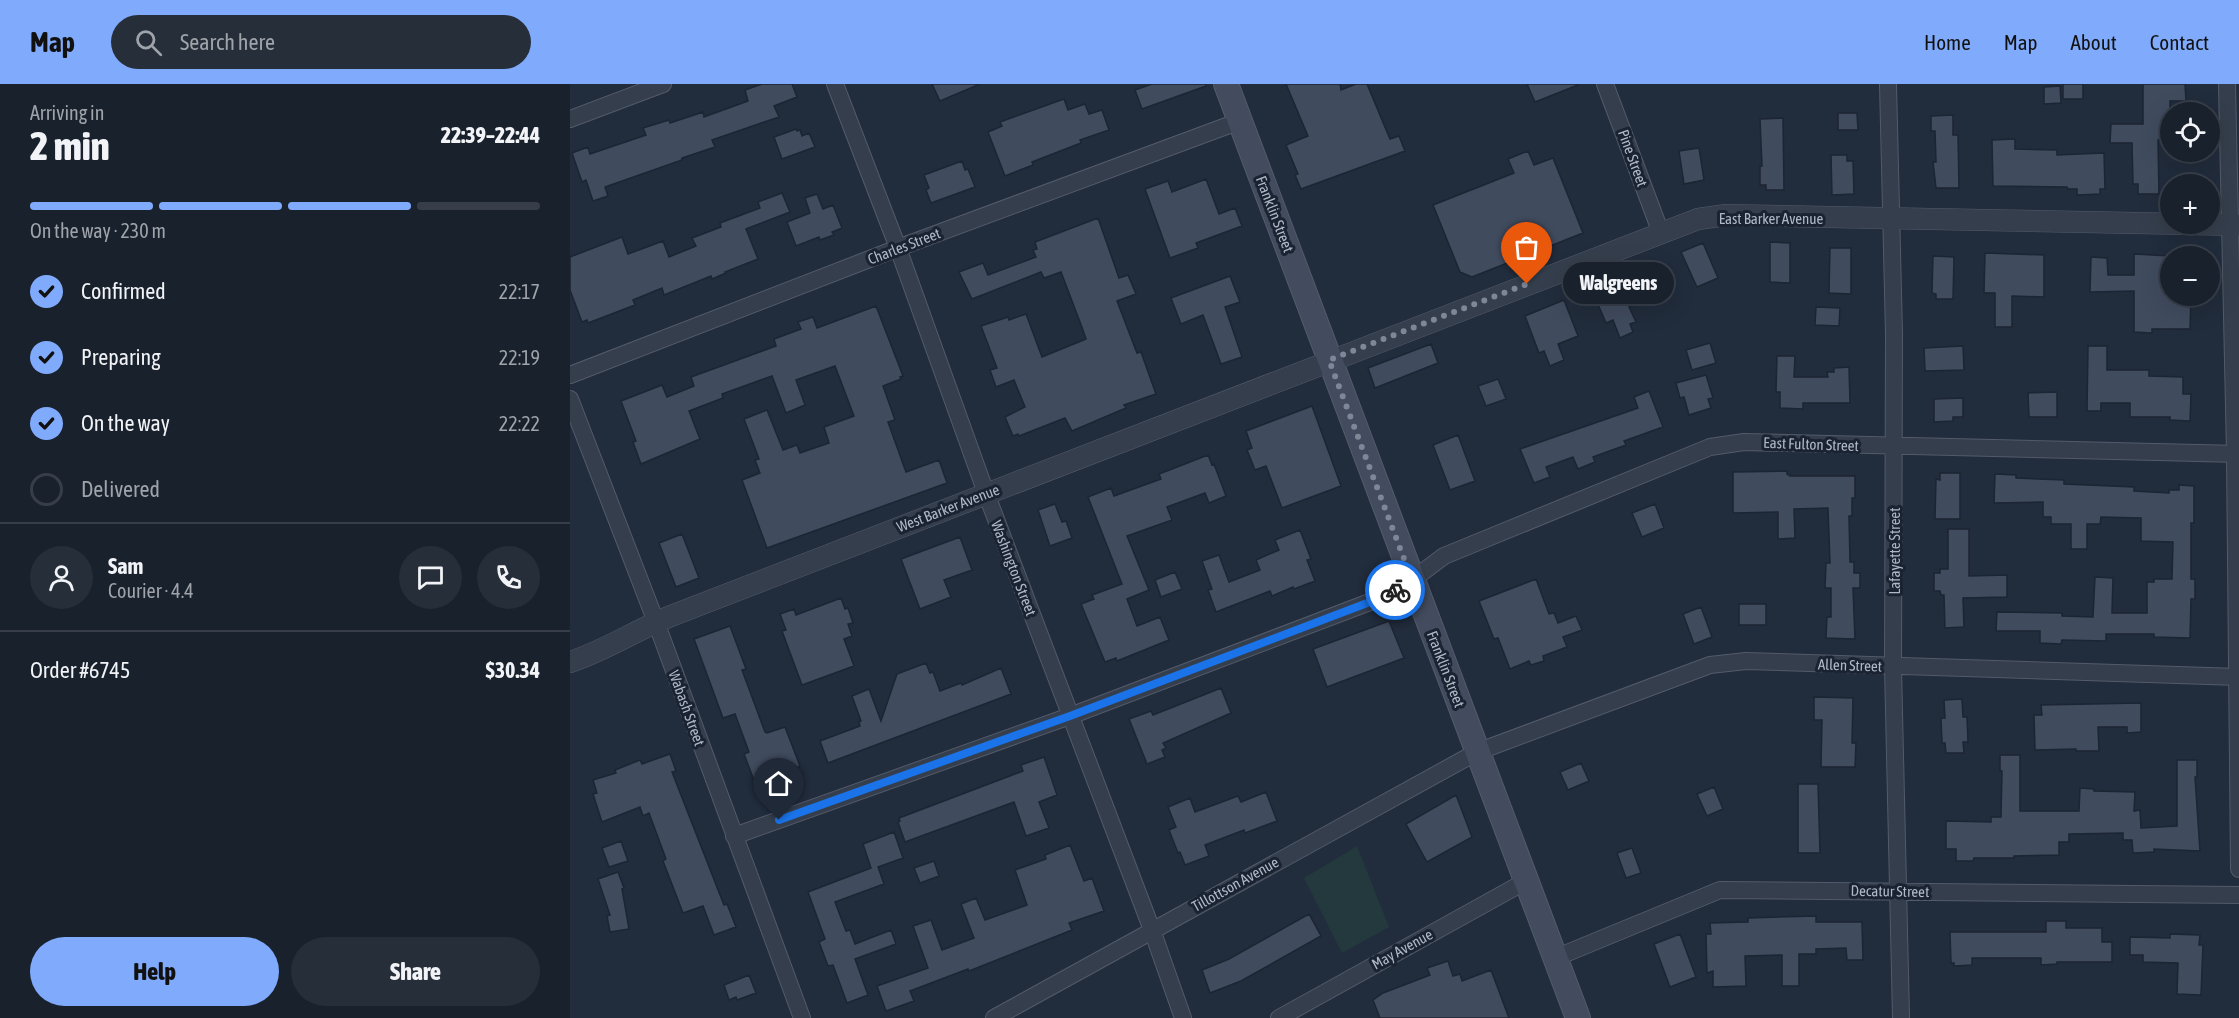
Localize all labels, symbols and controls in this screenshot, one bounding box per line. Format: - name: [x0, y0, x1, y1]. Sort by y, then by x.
- search box: [111, 15, 531, 69]
- text: Map: [30, 26, 75, 58]
- icon: search: [132, 26, 165, 59]
- text: Search here: [180, 29, 275, 55]
- text: Home: [1924, 30, 1971, 54]
- text: Map: [2004, 30, 2038, 54]
- text: About: [2071, 30, 2117, 54]
- text: Contact: [2150, 30, 2209, 54]
- text: Arriving in: [30, 101, 104, 124]
- map controls: [2160, 102, 2220, 306]
- button: locate: [2160, 102, 2220, 162]
- text: 22:39–22:44: [441, 122, 540, 148]
- text: 2 min: [30, 124, 110, 168]
- street label: Pine Street: [1615, 127, 1651, 189]
- street label: Franklin Street: [1253, 173, 1297, 255]
- button: +: [2160, 174, 2220, 234]
- street label: East Barker Avenue: [1719, 210, 1824, 227]
- text: On the way · 230 m: [30, 219, 166, 242]
- pin: [1501, 222, 1552, 284]
- street label: Charles Street: [865, 224, 943, 268]
- icon: bag: [1510, 231, 1543, 264]
- button: −: [2160, 246, 2220, 306]
- callout: Walgreens: [1563, 263, 1674, 305]
- text: Walgreens: [1580, 271, 1657, 294]
- icon: check: [30, 275, 63, 308]
- text: Confirmed: [81, 278, 166, 304]
- text: 22:17: [499, 280, 540, 303]
- icon: check: [30, 341, 63, 374]
- text: Preparing: [81, 344, 161, 370]
- text: 22:19: [499, 346, 540, 369]
- icon: check: [30, 407, 63, 440]
- text: On the way: [81, 410, 170, 436]
- text: 22:22: [499, 412, 540, 435]
- street label: East Fulton Street: [1763, 434, 1859, 454]
- text: Delivered: [81, 476, 160, 502]
- street label: West Barker Avenue: [894, 481, 1002, 535]
- street label: Lafayette Street: [1886, 507, 1903, 595]
- street label: Washington Street: [988, 518, 1040, 618]
- button: person: [30, 546, 93, 609]
- button: chat: [399, 546, 462, 609]
- button: phone: [477, 546, 540, 609]
- text: Sam: [108, 553, 143, 579]
- courier: [1365, 560, 1425, 620]
- icon: bike: [1379, 574, 1412, 607]
- text: Courier · 4.4: [108, 579, 194, 602]
- street label: Franklin Street: [1424, 628, 1468, 710]
- street label: Allen Street: [1818, 655, 1882, 675]
- text: Order #6745: [30, 657, 130, 683]
- text: $30.34: [485, 657, 540, 683]
- street label: Wabash Street: [665, 668, 709, 748]
- pin: [753, 758, 804, 820]
- icon: home: [762, 767, 795, 800]
- street label: Tillottson Avenue: [1189, 853, 1281, 915]
- street label: Decatur Street: [1851, 882, 1929, 900]
- street label: May Avenue: [1369, 925, 1435, 973]
- button: Help: [30, 937, 279, 1006]
- button: Share: [291, 937, 540, 1006]

